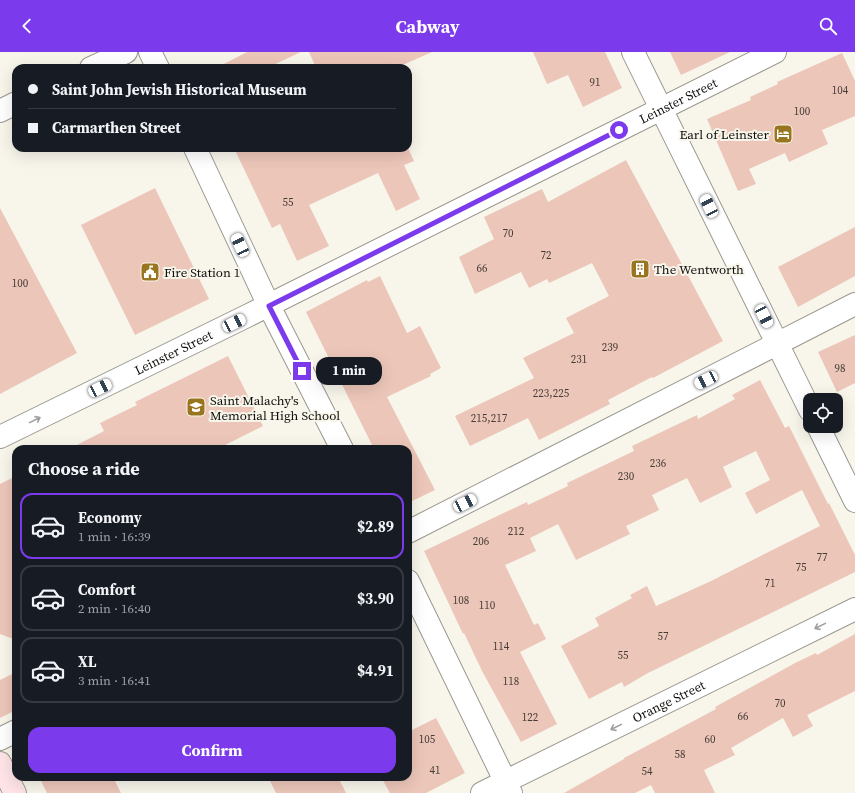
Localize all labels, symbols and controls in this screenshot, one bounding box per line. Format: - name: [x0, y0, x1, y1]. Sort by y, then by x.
- text: Cabway: [395, 14, 460, 39]
- icon: back: [16, 15, 38, 37]
- icon: search: [817, 15, 839, 37]
- street label: Leinster Street: [636, 74, 721, 127]
- house number: 91: [590, 75, 601, 90]
- text: Saint John Jewish Historical Museum: [52, 79, 307, 100]
- house number: 104: [832, 83, 849, 98]
- house number: 100: [794, 104, 811, 119]
- text: Carmarthen Street: [52, 117, 181, 138]
- route start: [610, 121, 628, 139]
- hotel icon: Earl of Leinster: [772, 123, 794, 145]
- place label: Earl of Leinster: [679, 126, 769, 143]
- car: [698, 193, 720, 219]
- house number: 55: [283, 195, 294, 210]
- house number: 70: [503, 226, 514, 241]
- car: [229, 232, 251, 258]
- house number: 72: [541, 248, 552, 263]
- building icon: The Wentworth: [629, 258, 651, 280]
- public building icon: Fire Station 1: [139, 261, 161, 283]
- house number: 66: [477, 261, 488, 276]
- place label: The Wentworth: [654, 261, 744, 278]
- place label: Fire Station 1: [164, 264, 240, 281]
- house number: 100: [12, 276, 29, 291]
- car: [753, 303, 775, 329]
- car: [221, 312, 247, 334]
- street label: Leinster Street: [131, 325, 216, 378]
- house number: 239: [602, 340, 618, 355]
- house number: 231: [571, 352, 587, 367]
- callout: 1 min: [316, 357, 382, 385]
- house number: 98: [835, 361, 846, 376]
- route end: [293, 362, 311, 380]
- text: 1 min: [332, 362, 366, 379]
- car: [693, 369, 719, 391]
- car: [87, 377, 113, 399]
- house number: 223,225: [533, 386, 570, 401]
- place label: Saint Malachy's Memorial High School: [210, 392, 340, 424]
- map controls: [803, 393, 843, 433]
- button: locate: [803, 393, 843, 433]
- school or university icon: Saint Malachy's Memorial High School: [185, 396, 207, 418]
- house number: 215,217: [471, 411, 508, 426]
- one-way arrow: [29, 416, 41, 423]
- text: Choose a ride: [28, 456, 140, 481]
- house number: 236: [650, 456, 667, 471]
- house number: 230: [618, 469, 635, 484]
- car: [452, 492, 478, 514]
- text: Economy: [78, 507, 142, 528]
- icon: car: [30, 508, 66, 544]
- text: $2.89: [357, 516, 394, 537]
- house number: 212: [508, 524, 525, 539]
- text: 1 min · 16:39: [78, 528, 151, 545]
- house number: 206: [473, 534, 490, 549]
- house number: 77: [817, 550, 828, 565]
- house number: 75: [796, 560, 807, 575]
- house number: 71: [765, 576, 776, 591]
- text: Comfort: [78, 579, 136, 600]
- icon: car: [30, 580, 66, 616]
- text: $3.90: [357, 588, 394, 609]
- house number: 108: [453, 593, 469, 608]
- house number: 110: [479, 598, 496, 613]
- text: 2 min · 16:40: [78, 600, 151, 617]
- one-way arrow: [814, 623, 826, 630]
- house number: 57: [658, 629, 669, 644]
- house number: 114: [493, 639, 510, 654]
- house number: 55: [618, 648, 629, 663]
- text: XL: [78, 651, 97, 672]
- icon: car: [30, 652, 66, 688]
- text: $4.91: [357, 660, 394, 681]
- text: 3 min · 16:41: [78, 672, 151, 689]
- house number: 118: [503, 674, 519, 689]
- street label: Orange Street: [629, 676, 708, 726]
- house number: 70: [775, 696, 786, 711]
- house number: 66: [738, 709, 749, 724]
- house number: 122: [522, 710, 539, 725]
- one-way arrow: [610, 724, 622, 731]
- button: Confirm: [28, 727, 396, 773]
- house number: 105: [419, 732, 436, 747]
- house number: 60: [705, 732, 716, 747]
- house number: 58: [675, 747, 686, 762]
- house number: 41: [430, 763, 441, 778]
- house number: 54: [642, 764, 653, 779]

